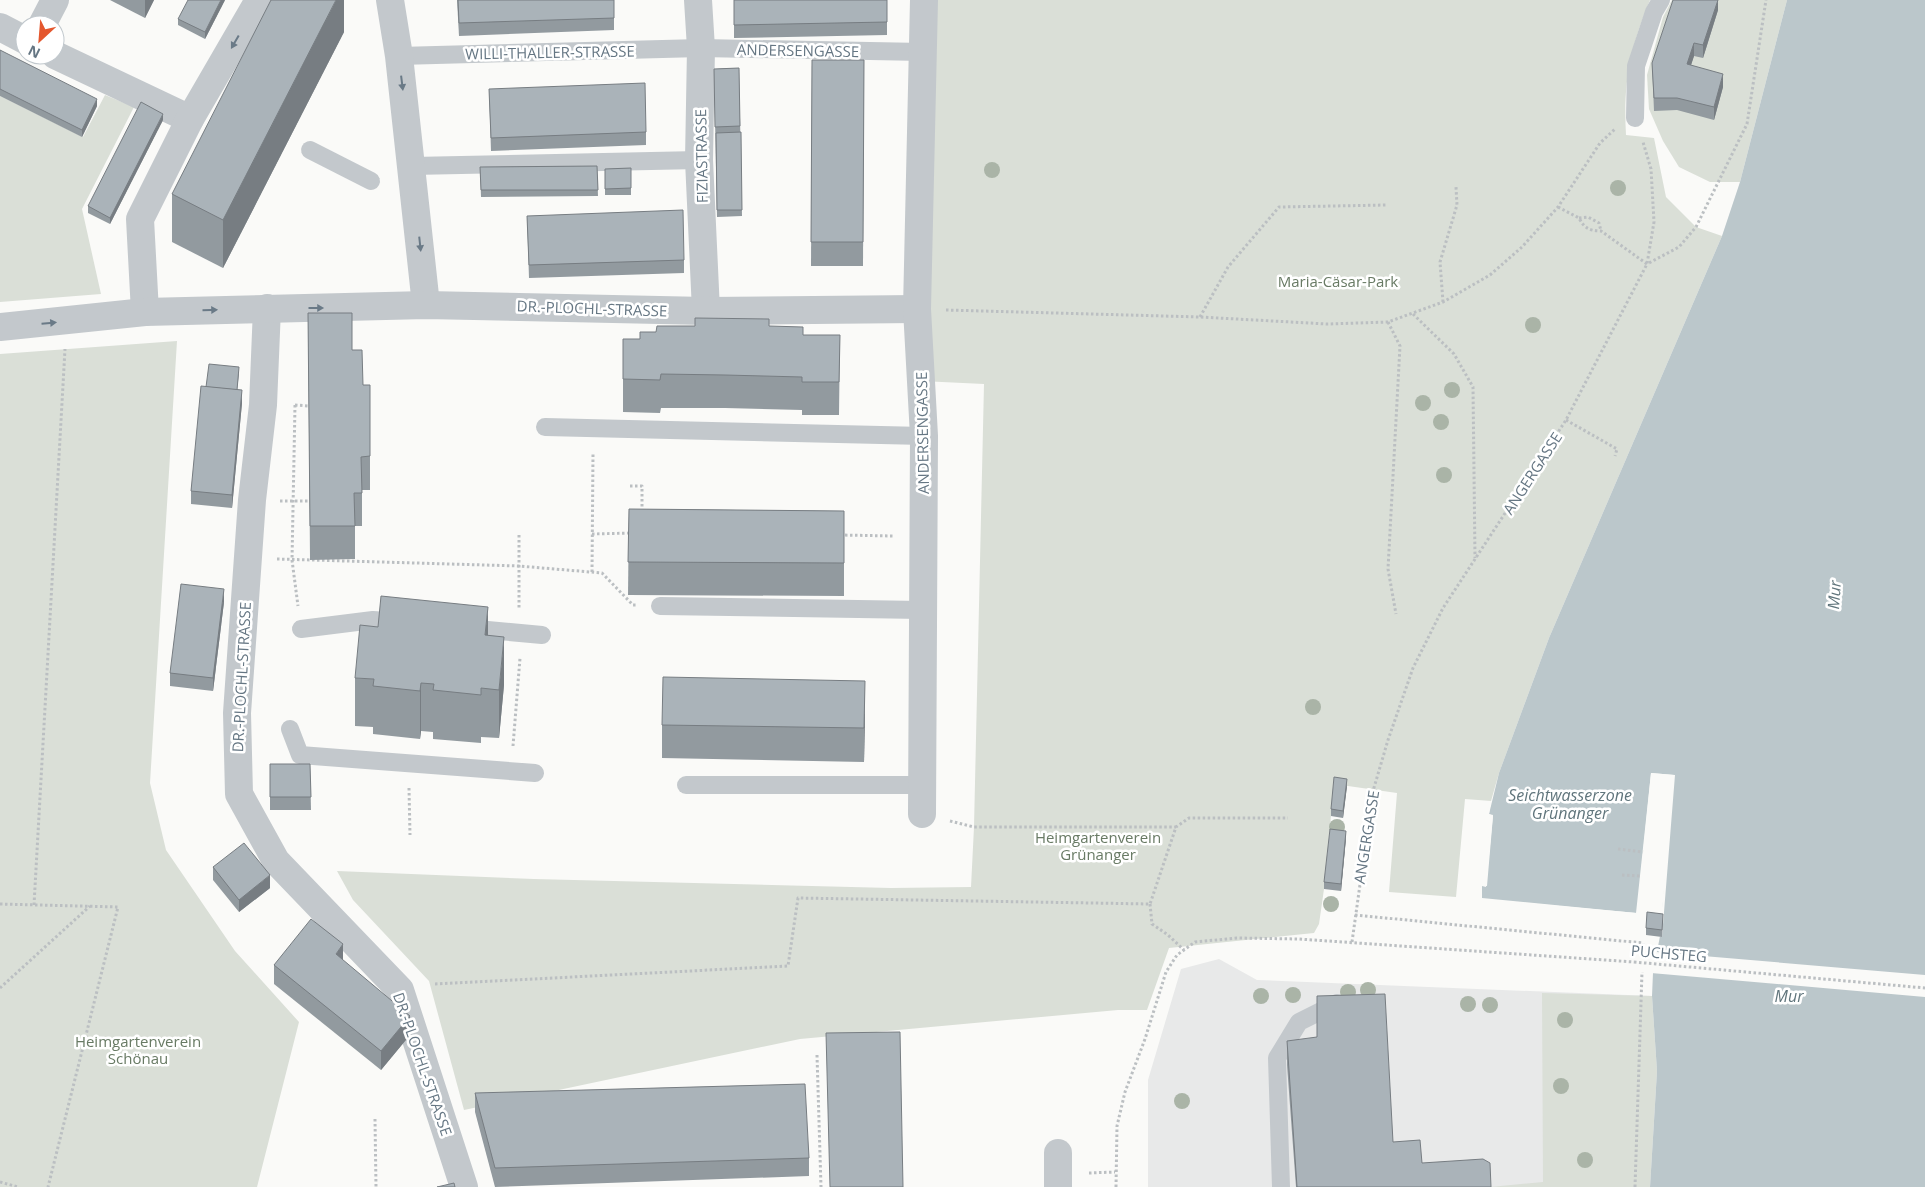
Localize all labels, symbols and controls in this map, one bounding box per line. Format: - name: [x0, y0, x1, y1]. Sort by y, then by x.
- north arrow: [15, 15, 65, 65]
- one-way arrow: [230, 36, 239, 49]
- street label: ANDERSENGASSE: [737, 39, 859, 61]
- text: N: [25, 41, 43, 63]
- street label: WILLI-THALLER-STRASSE: [465, 41, 635, 63]
- one-way arrow: [398, 75, 406, 91]
- street label: FIZIASTRASSE: [690, 109, 712, 203]
- one-way arrow: [416, 237, 424, 253]
- park label: Maria-Cäsar-Park: [1278, 271, 1398, 291]
- street label: DR.-PLOCHL-STRASSE: [516, 295, 668, 321]
- one-way arrow: [308, 304, 324, 312]
- one-way arrow: [203, 306, 219, 314]
- one-way arrow: [41, 318, 57, 326]
- street label: ANDERSENGASSE: [911, 372, 933, 494]
- street label: ANGERGASSE: [1498, 428, 1566, 518]
- water label: Mur: [1822, 579, 1846, 610]
- street label: DR.-PLOCHL-STRASSE: [227, 601, 255, 753]
- water label: Seichtwasserzone Grünanger: [1508, 784, 1632, 824]
- street label: ANGERGASSE: [1349, 789, 1383, 885]
- park label: Heimgartenverein Grünanger: [1035, 827, 1161, 864]
- street label: PUCHSTEG: [1630, 940, 1708, 966]
- water label: Mur: [1775, 985, 1804, 1007]
- street label: DR.-PLOCHL-STRASSE: [389, 990, 457, 1138]
- park label: Heimgartenverein Schönau: [75, 1031, 201, 1068]

